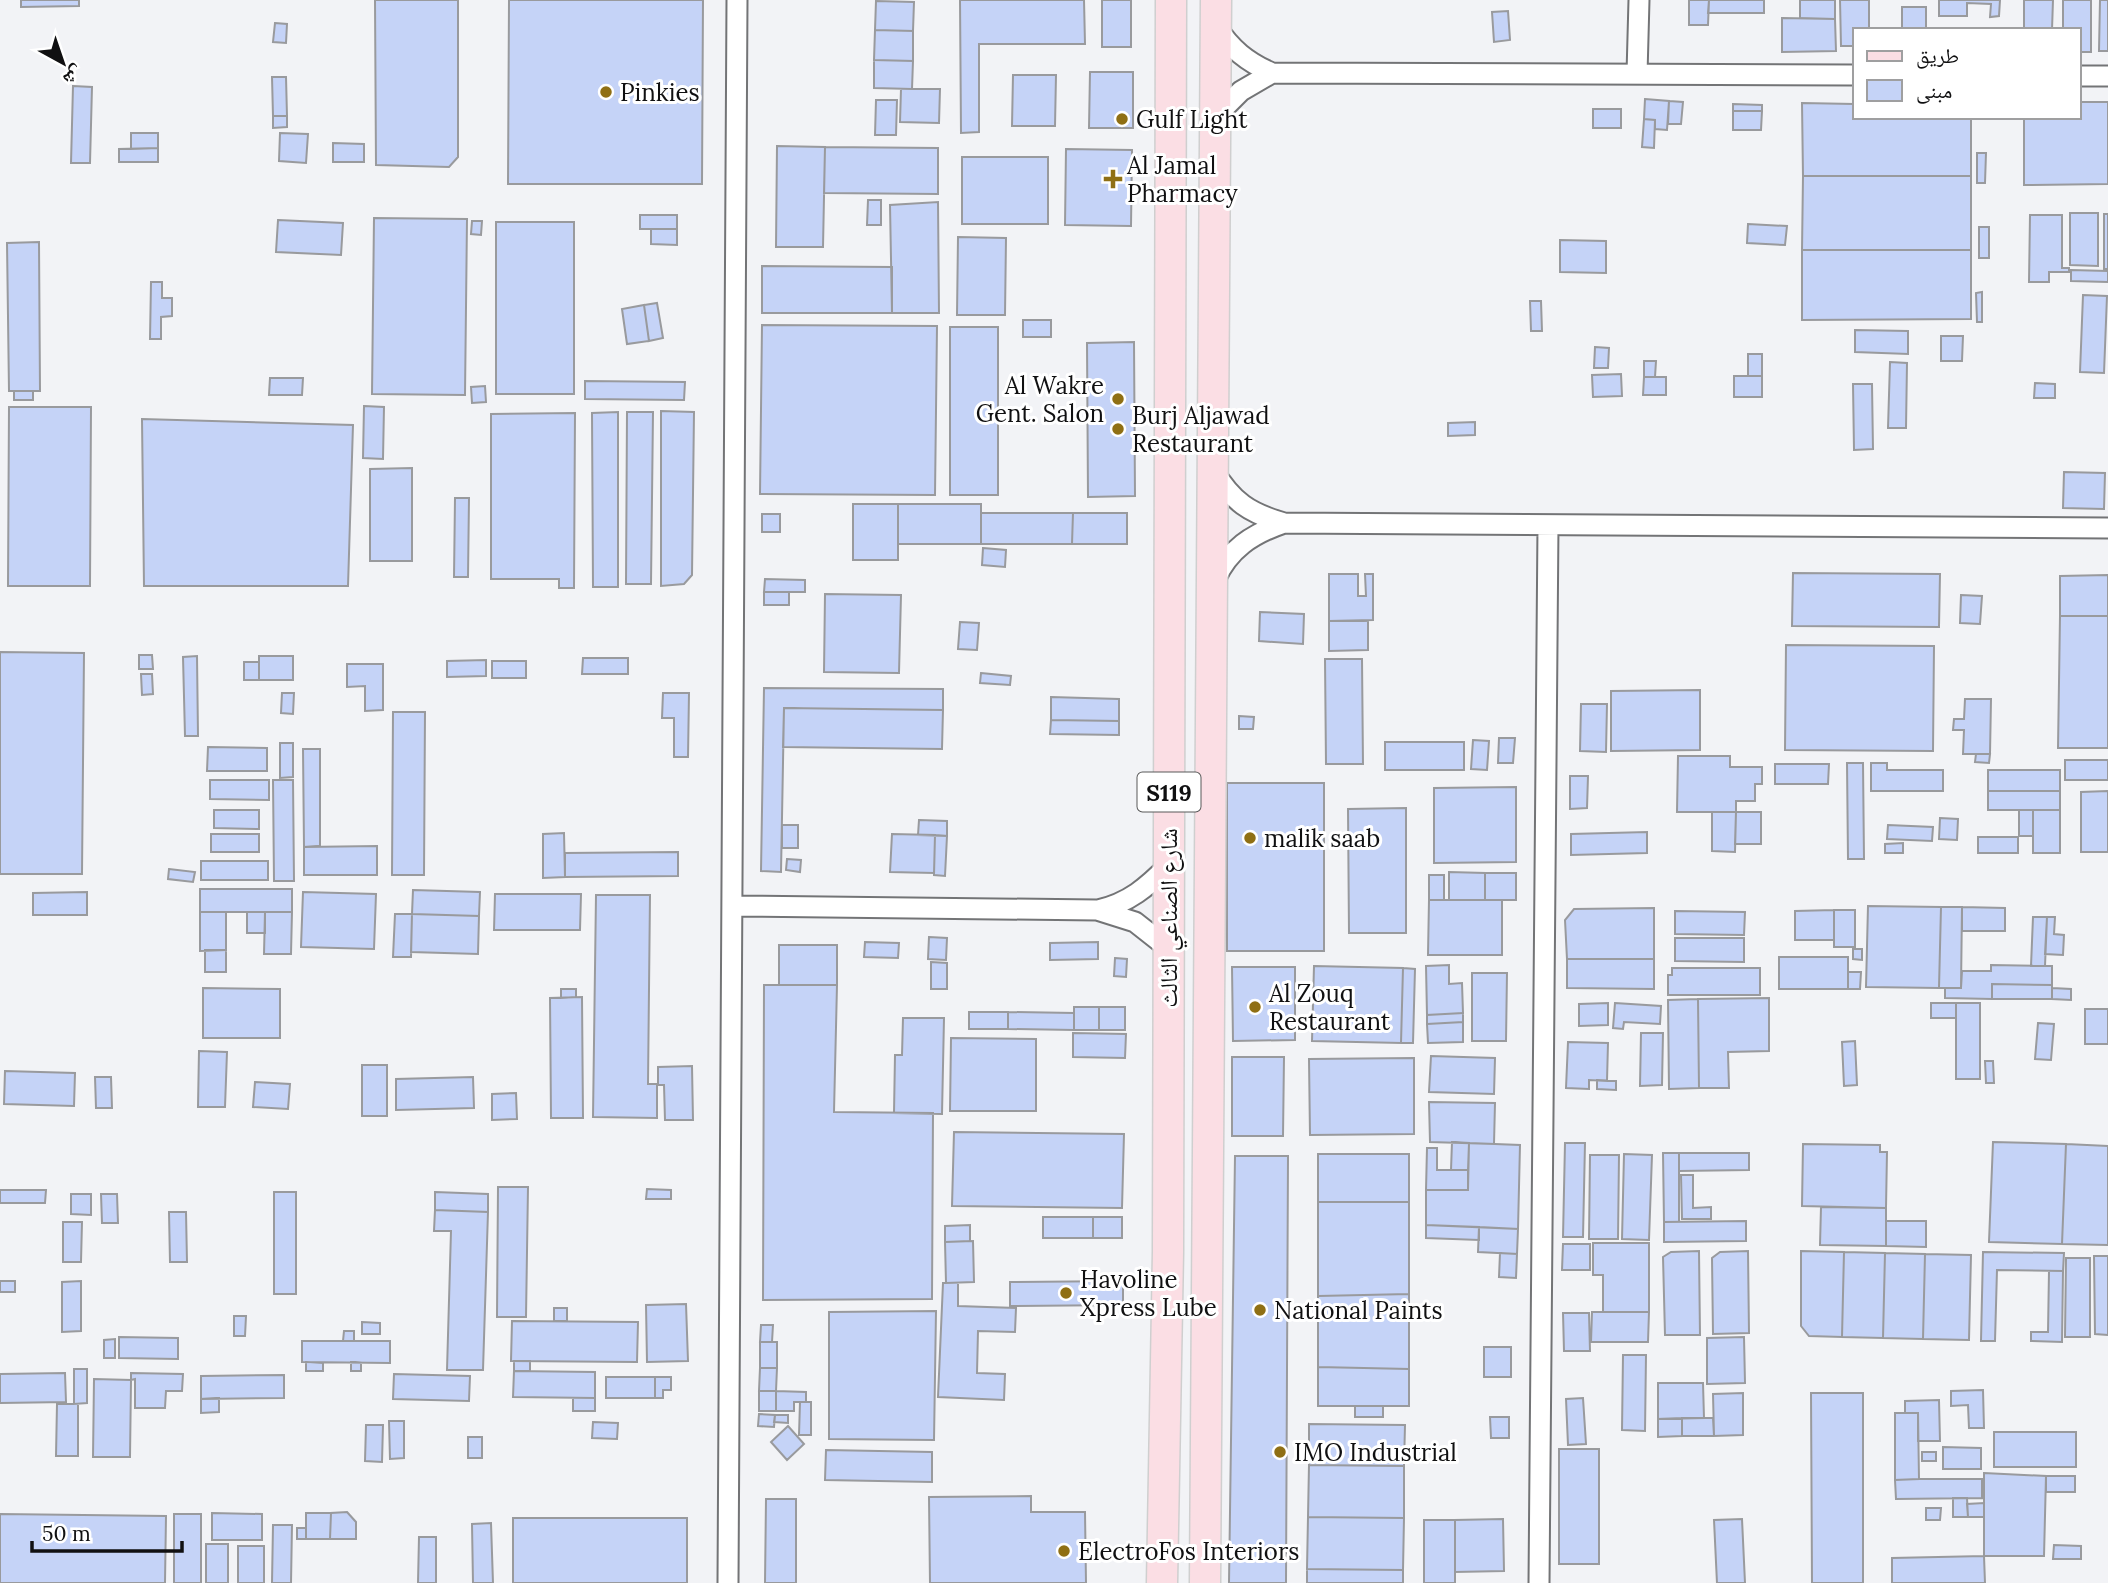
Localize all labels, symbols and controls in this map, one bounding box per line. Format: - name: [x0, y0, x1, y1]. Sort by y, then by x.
- north arrow: [28, 28, 98, 98]
- legend: [1853, 28, 2080, 119]
- text: طريق: [1916, 42, 1959, 69]
- text: ش: [58, 60, 89, 92]
- place label: Pinkies: [620, 77, 700, 108]
- text: مبنى: [1916, 77, 1952, 104]
- marker: Pinkies: [598, 84, 614, 100]
- place label: Gulf Light: [1136, 104, 1248, 135]
- marker: Gulf Light: [1114, 111, 1130, 127]
- place label: Al Jamal Pharmacy: [1126, 150, 1238, 209]
- marker: Al Jamal Pharmacy: [1105, 171, 1121, 187]
- place label: Al Wakre Gent. Salon: [976, 370, 1104, 429]
- marker: Al Wakre Gent. Salon: [1110, 391, 1126, 407]
- place label: Burj Aljawad Restaurant: [1132, 400, 1270, 459]
- marker: Burj Aljawad Restaurant: [1110, 421, 1126, 437]
- road number: S119: [1138, 772, 1200, 812]
- place label: malik saab: [1264, 823, 1380, 854]
- street label: شارع الصناعي الثالث: [1153, 828, 1188, 1008]
- marker: malik saab: [1242, 830, 1258, 846]
- place label: Al Zouq Restaurant: [1268, 978, 1391, 1037]
- marker: Al Zouq Restaurant: [1247, 999, 1263, 1015]
- place label: Havoline Xpress Lube: [1080, 1264, 1217, 1323]
- marker: Havoline Xpress Lube: [1058, 1285, 1074, 1301]
- place label: National Paints: [1274, 1295, 1443, 1326]
- marker: National Paints: [1252, 1302, 1268, 1318]
- place label: IMO Industrial: [1294, 1437, 1457, 1468]
- marker: IMO Industrial: [1272, 1444, 1288, 1460]
- scale bar: [32, 1510, 182, 1554]
- text: 50 m: [42, 1520, 91, 1547]
- place label: ElectroFos Interiors: [1078, 1536, 1299, 1567]
- marker: ElectroFos Interiors: [1056, 1543, 1072, 1559]

